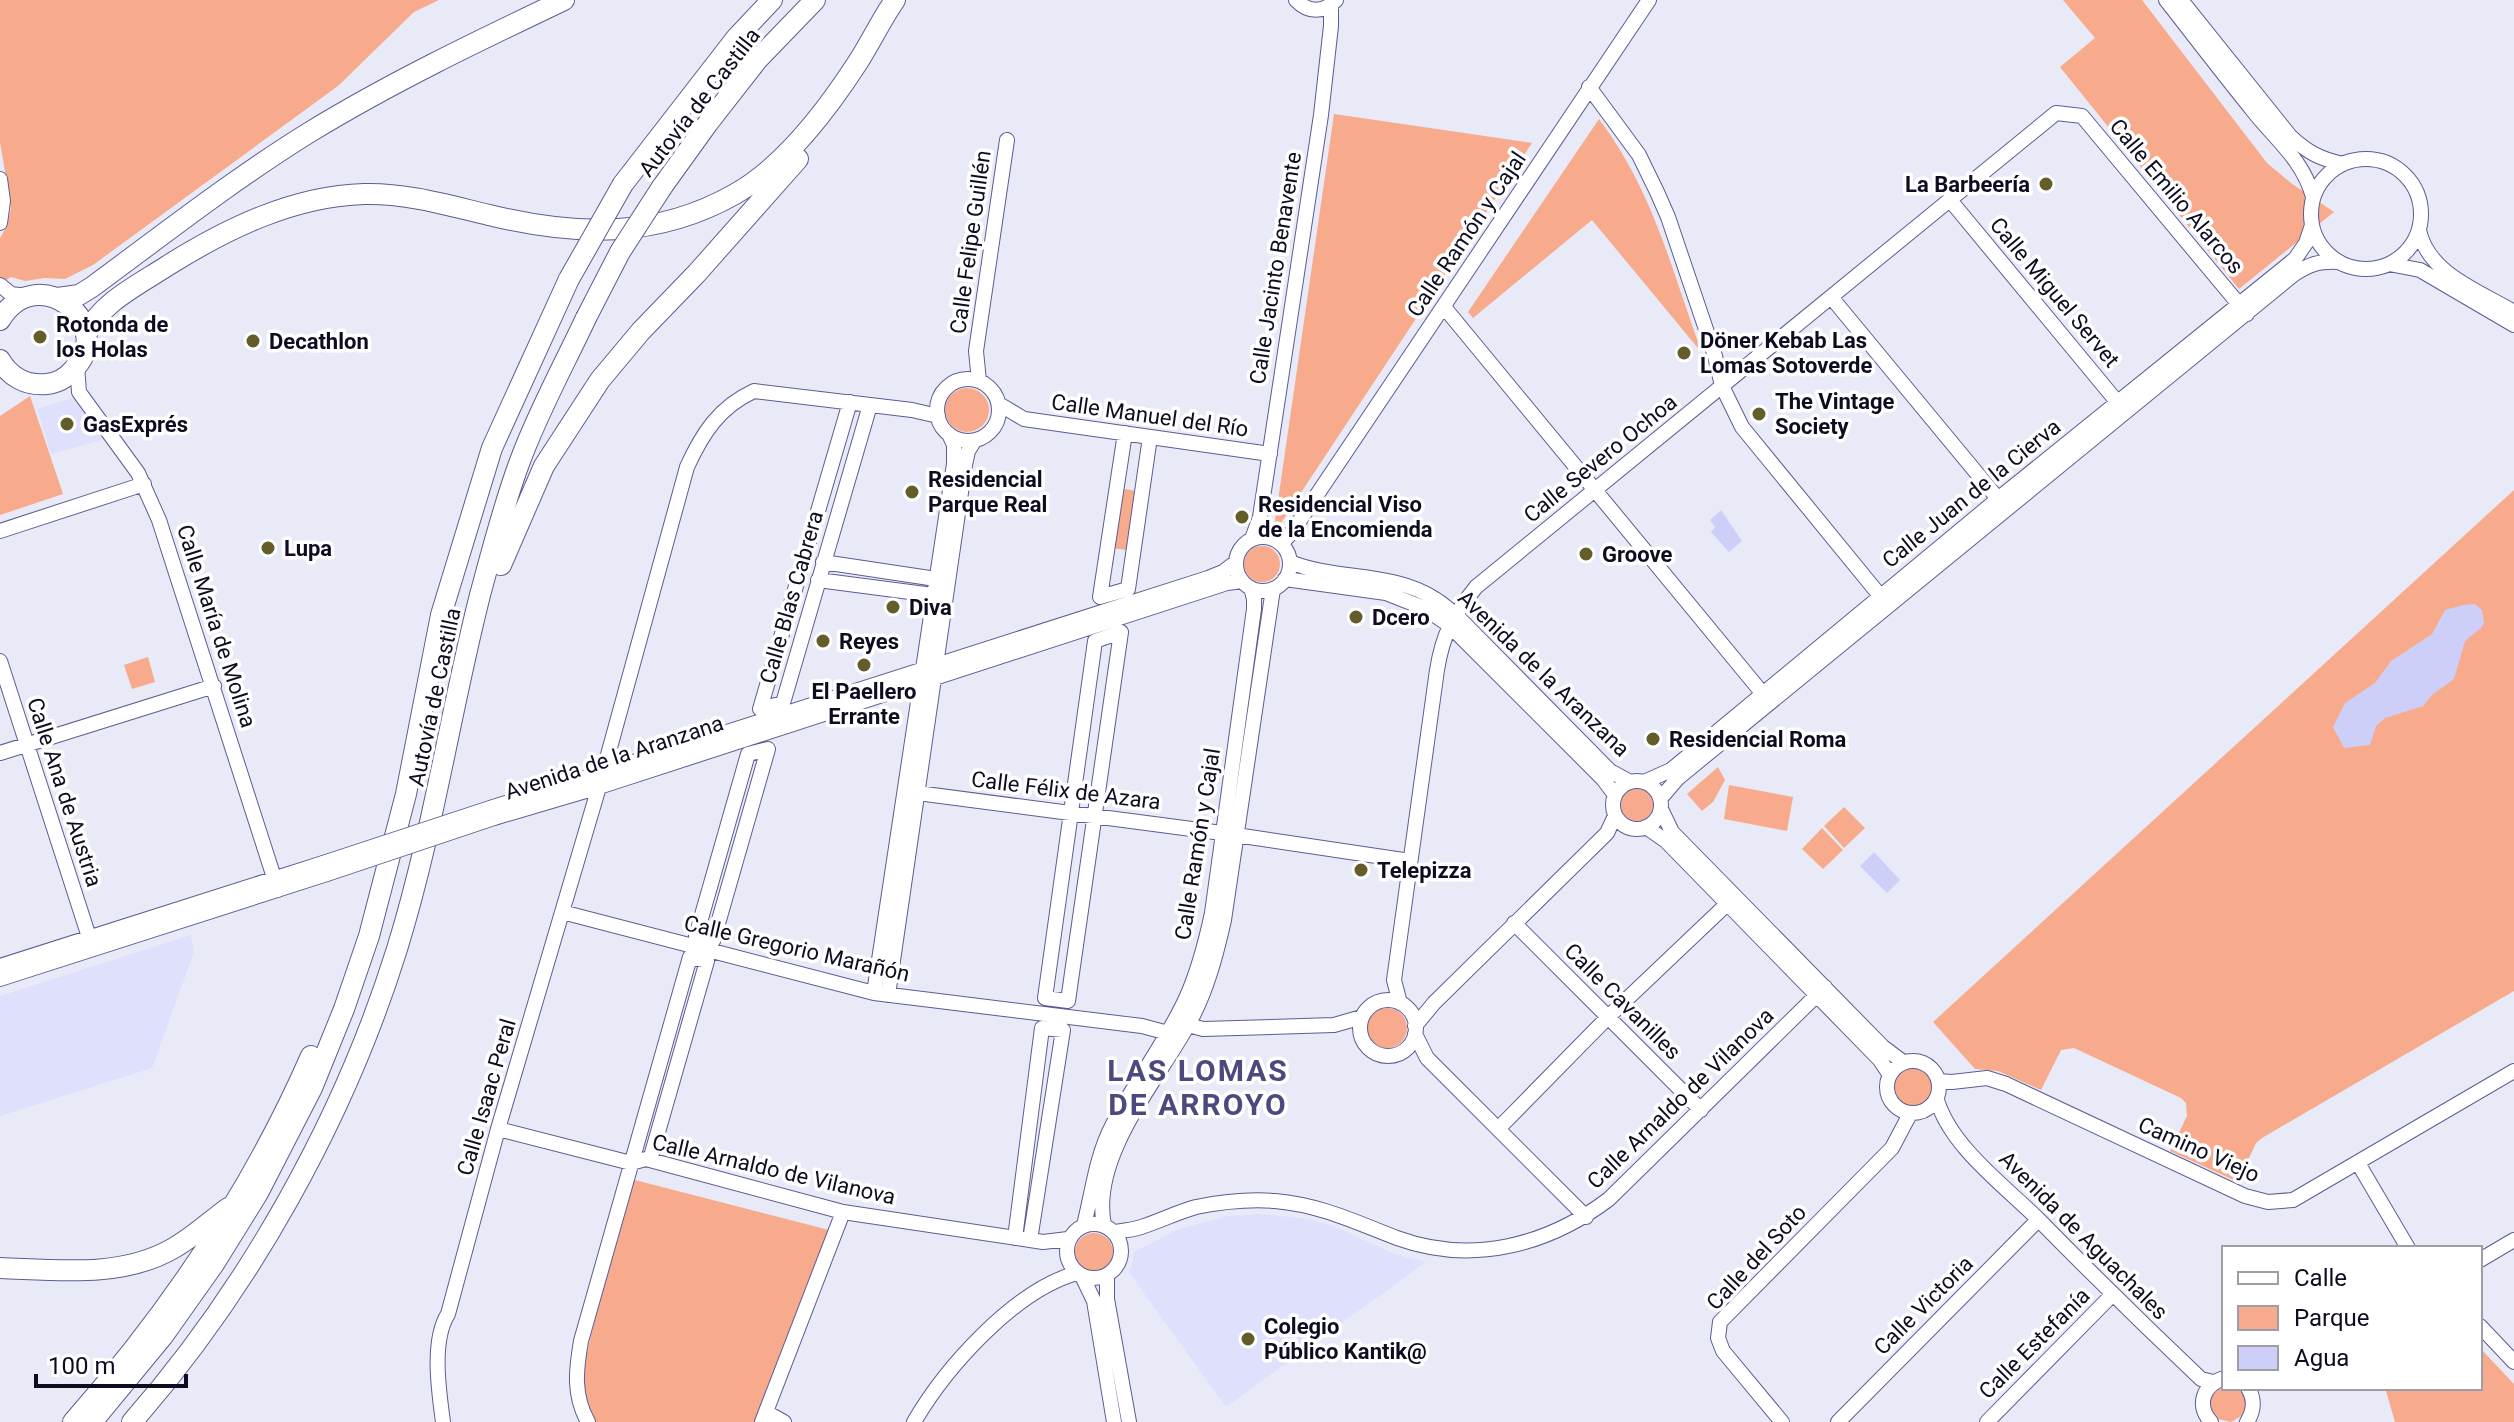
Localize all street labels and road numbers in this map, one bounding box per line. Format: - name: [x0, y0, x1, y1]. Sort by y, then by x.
- street label: Autovía de Castilla: [634, 23, 765, 182]
- street label: Calle Emilio Alarcos: [2105, 114, 2249, 279]
- street label: Calle Ramón y Cajal: [1402, 147, 1531, 322]
- street label: Calle Felipe Guillén: [945, 149, 996, 335]
- street label: Calle Jacinto Benavente: [1245, 150, 1306, 386]
- street label: Calle Miguel Servet: [1985, 213, 2124, 372]
- street label: Calle Manuel del Río: [1050, 389, 1250, 442]
- street label: Calle Severo Ochoa: [1519, 389, 1682, 528]
- street label: Calle Juan de la Cierva: [1877, 414, 2065, 573]
- street label: Calle Blas Cabrera: [755, 508, 828, 686]
- street label: Calle María de Molina: [172, 522, 261, 731]
- street label: Avenida de la Aranzana: [1453, 585, 1634, 762]
- street label: Autovía de Castilla: [403, 606, 466, 789]
- street label: Calle Ana de Austria: [22, 694, 107, 890]
- street label: Avenida de la Aranzana: [502, 710, 726, 805]
- street label: Calle Ramón y Cajal: [1170, 746, 1225, 942]
- street label: Calle Félix de Azara: [970, 766, 1162, 815]
- street label: Calle Gregorio Marañón: [682, 910, 912, 987]
- street label: Calle Cavanilles: [1559, 938, 1686, 1065]
- street label: Calle Arnaldo de Vilanova: [1582, 1003, 1779, 1194]
- street label: Calle Isaac Peral: [452, 1016, 521, 1178]
- street label: Camino Viejo: [2134, 1112, 2263, 1187]
- street label: Calle Arnaldo de Vilanova: [650, 1129, 898, 1210]
- street label: Avenida de Aguachales: [1994, 1146, 2173, 1325]
- street label: Calle del Soto: [1701, 1200, 1811, 1315]
- street label: Calle Victoria: [1869, 1251, 1978, 1360]
- street label: Calle Estefanía: [1974, 1283, 2095, 1404]

